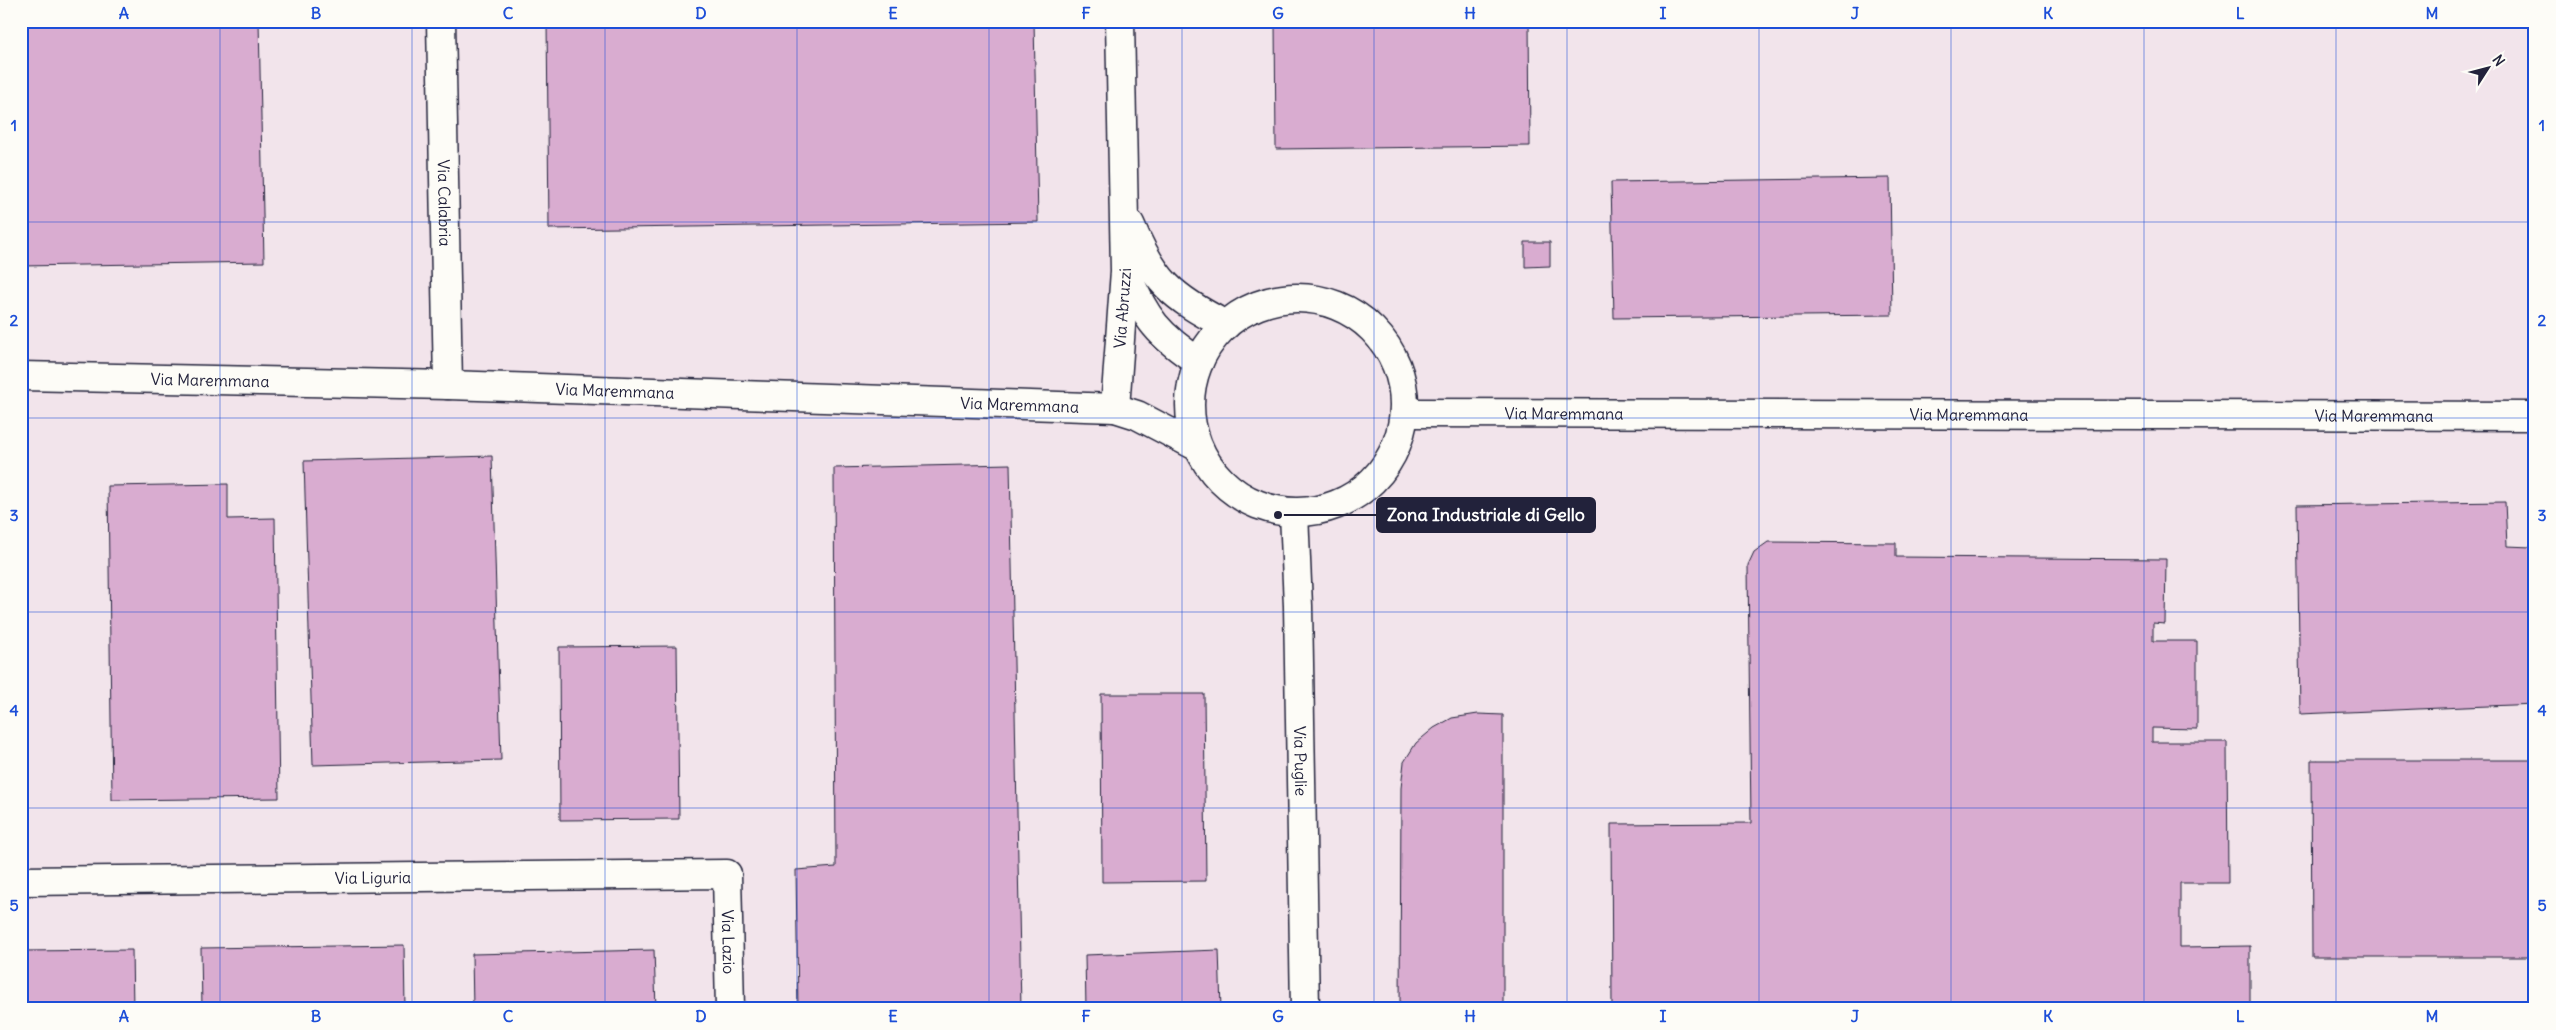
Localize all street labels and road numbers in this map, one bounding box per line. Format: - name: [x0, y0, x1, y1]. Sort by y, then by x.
- street label: Via Calabria: [434, 159, 455, 247]
- street label: Via Abruzzi: [1109, 268, 1135, 349]
- street label: Via Maremmana: [150, 369, 270, 391]
- street label: Via Maremmana: [555, 379, 675, 403]
- street label: Via Maremmana: [960, 393, 1079, 417]
- street label: Via Maremmana: [1505, 403, 1623, 424]
- street label: Via Maremmana: [1910, 404, 2028, 425]
- street label: Via Maremmana: [2315, 405, 2433, 426]
- street label: Via Puglie: [1290, 726, 1311, 796]
- street label: Via Liguria: [335, 867, 411, 888]
- street label: Via Lazio: [718, 909, 739, 974]

